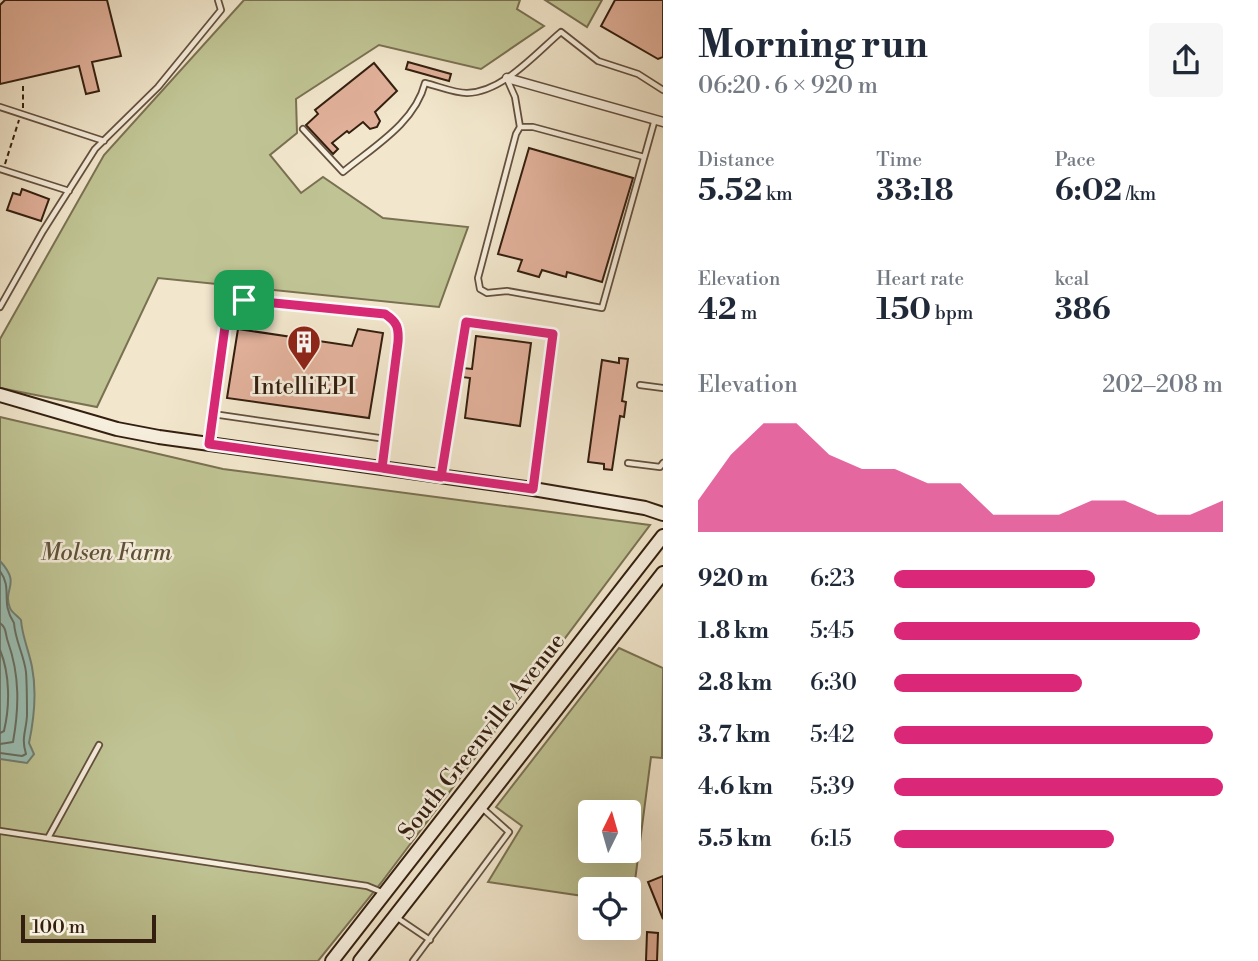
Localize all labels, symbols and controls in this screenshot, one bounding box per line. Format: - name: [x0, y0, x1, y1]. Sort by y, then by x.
- text: Morning run: [698, 22, 928, 69]
- button: share: [1149, 23, 1223, 97]
- text: 06:20 · 6 × 920 m: [698, 72, 878, 100]
- text: Distance: [698, 148, 775, 172]
- text: Time: [876, 148, 922, 172]
- text: Pace: [1055, 148, 1095, 172]
- text: 5.52: [698, 172, 762, 210]
- text: 33:18: [876, 172, 954, 210]
- text: 6:02: [1055, 172, 1122, 210]
- text: km: [762, 182, 793, 206]
- text: /km: [1122, 182, 1156, 206]
- text: Elevation: [698, 267, 780, 291]
- text: Heart rate: [876, 267, 964, 291]
- text: kcal: [1055, 267, 1089, 291]
- pin: [214, 270, 274, 330]
- icon: arrive: [225, 281, 263, 319]
- text: 42: [698, 291, 737, 329]
- text: 150: [876, 291, 931, 329]
- text: 386: [1055, 291, 1111, 329]
- text: m: [737, 301, 757, 325]
- text: bpm: [931, 301, 974, 325]
- building icon: IntelliEPI: [285, 323, 323, 372]
- text: Elevation: [698, 371, 798, 399]
- text: 202–208 m: [1102, 371, 1223, 399]
- place label: IntelliEPI: [252, 373, 356, 401]
- park label: Molsen Farm: [40, 539, 172, 567]
- text: 920 m: [698, 565, 768, 593]
- text: 6:23: [810, 565, 855, 593]
- text: 1.8 km: [698, 617, 769, 645]
- text: 5:45: [810, 617, 854, 645]
- street label: South Greenville Avenue: [392, 628, 571, 845]
- text: 2.8 km: [698, 669, 772, 697]
- text: 6:30: [810, 669, 857, 697]
- text: 3.7 km: [698, 721, 771, 749]
- text: 5:42: [810, 721, 855, 749]
- text: 4.6 km: [698, 773, 773, 801]
- text: 5:39: [810, 773, 855, 801]
- north arrow: [578, 800, 640, 863]
- map controls: [578, 800, 641, 940]
- text: 5.5 km: [698, 825, 772, 853]
- text: 6:15: [810, 825, 852, 853]
- button: locate: [578, 877, 641, 940]
- scale bar: [21, 912, 156, 944]
- text: 100 m: [32, 915, 85, 939]

